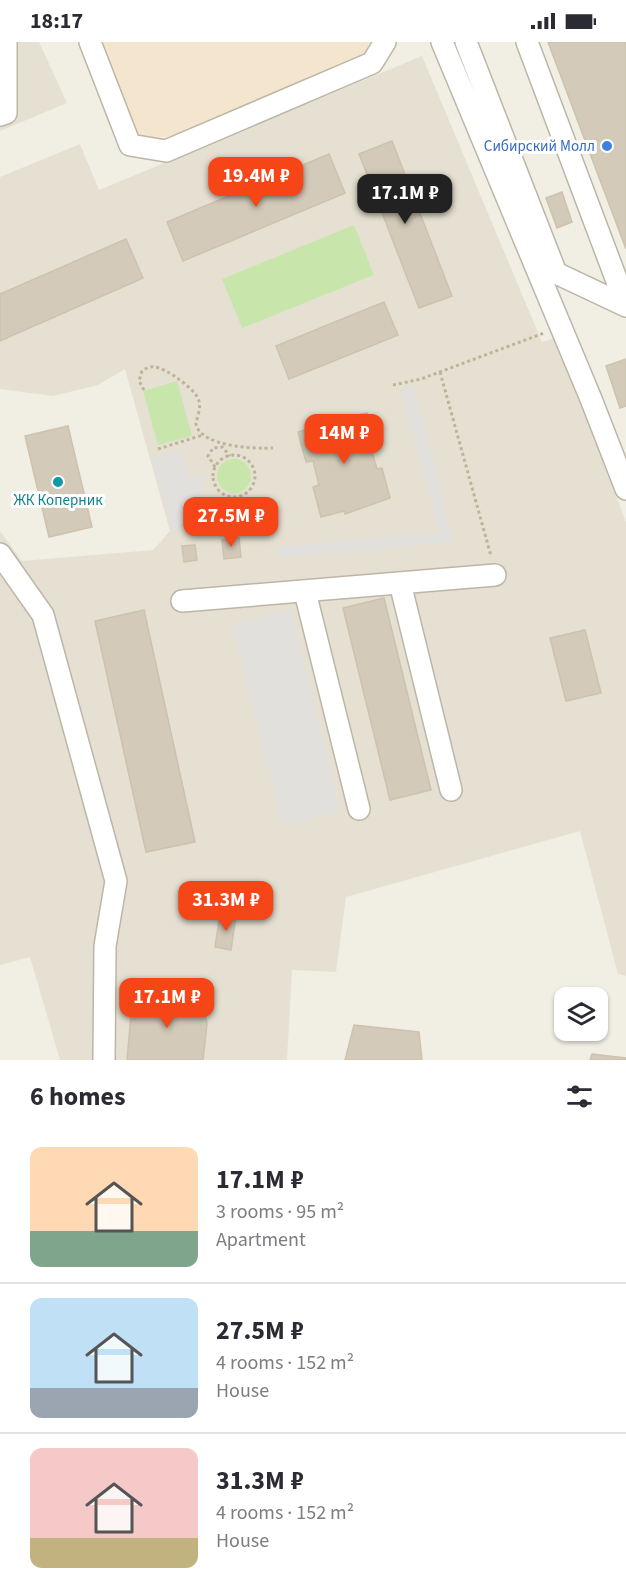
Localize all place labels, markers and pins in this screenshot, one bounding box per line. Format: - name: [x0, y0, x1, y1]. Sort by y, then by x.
- place label: Сибирский Молл: [484, 136, 595, 157]
- marker: Сибирский Молл: [600, 139, 614, 153]
- pin: 19.4M ₽: [201, 157, 311, 208]
- pin: 17.1M ₽: [350, 174, 460, 225]
- pin: 14M ₽: [302, 414, 386, 465]
- marker: ЖК Коперник: [51, 475, 65, 489]
- place label: ЖК Коперник: [13, 490, 103, 511]
- pin: 27.5M ₽: [176, 497, 286, 548]
- pin: 31.3M ₽: [171, 881, 281, 932]
- pin: 17.1M ₽: [112, 978, 222, 1029]

